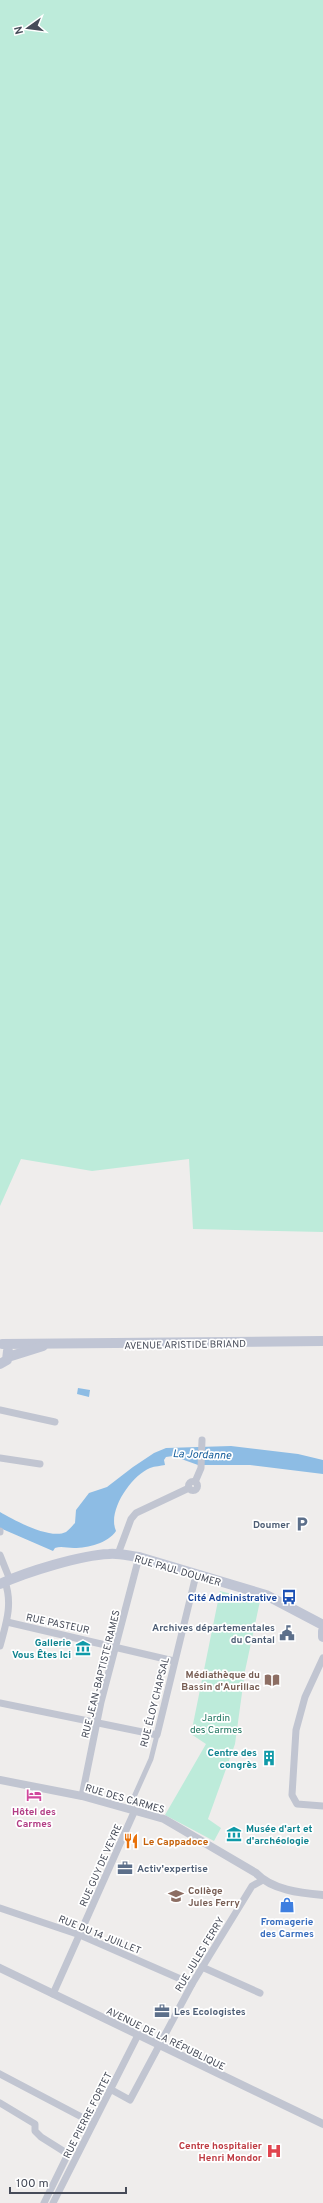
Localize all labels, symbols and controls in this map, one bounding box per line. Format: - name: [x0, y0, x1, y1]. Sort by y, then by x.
- north arrow: [8, 8, 48, 48]
- text: N: [12, 25, 27, 36]
- street label: AVENUE ARISTIDE BRIAND: [124, 1338, 246, 1353]
- water label: La Jordanne: [172, 1447, 232, 1463]
- parking icon: Doumer: [293, 1515, 311, 1533]
- place label: Doumer: [253, 1519, 291, 1532]
- street label: RUE PAUL DOUMER: [133, 1553, 222, 1590]
- bus stop icon: Cité Administrative: [280, 1588, 298, 1606]
- place label: Cité Administrative: [188, 1592, 277, 1605]
- street label: RUE JEAN-BAPTISTE RAMES: [79, 1609, 124, 1740]
- street label: RUE PASTEUR: [25, 1611, 91, 1638]
- place label: Archives départementales du Cantal: [152, 1622, 275, 1647]
- public building icon: Archives départementales du Cantal: [278, 1624, 296, 1642]
- place label: Gallerie Vous Êtes Ici: [12, 1637, 71, 1662]
- museum icon: Gallerie Vous Êtes Ici: [74, 1639, 92, 1657]
- street label: RUE ÉLOY CHAPSAL: [138, 1656, 173, 1749]
- place label: Médiathèque du Bassin d'Aurillac: [181, 1669, 260, 1694]
- library icon: Médiathèque du Bassin d'Aurillac: [263, 1671, 281, 1689]
- park label: Jardin des Carmes: [190, 1712, 242, 1737]
- place label: Centre des congrès: [208, 1747, 257, 1772]
- building icon: Centre des congrès: [260, 1749, 278, 1767]
- street label: RUE DES CARMES: [83, 1782, 166, 1817]
- hotel icon: Hôtel des Carmes: [25, 1786, 43, 1804]
- place label: Hôtel des Carmes: [12, 1806, 56, 1831]
- street label: RUE GUY DE VEYRE: [77, 1822, 126, 1909]
- place label: Musée d'art et d'archéologie: [246, 1823, 312, 1848]
- museum icon: Musée d'art et d'archéologie: [225, 1825, 243, 1843]
- restaurant icon: Le Cappadoce: [122, 1832, 140, 1850]
- place label: Le Cappadoce: [143, 1836, 209, 1849]
- office icon: Activ'expertise: [116, 1859, 134, 1877]
- place label: Activ'expertise: [137, 1863, 208, 1876]
- place label: Collège Jules Ferry: [188, 1885, 240, 1910]
- school or university icon: Collège Jules Ferry: [167, 1887, 185, 1905]
- shop icon: Fromagerie des Carmes: [278, 1896, 296, 1914]
- street label: RUE DU 14 JUILLET: [56, 1913, 143, 1958]
- street label: RUE JULES FERRY: [173, 1914, 228, 1995]
- place label: Fromagerie des Carmes: [260, 1916, 314, 1941]
- office icon: Les Ecologistes: [153, 2002, 171, 2020]
- street label: AVENUE DE LA RÉPUBLIQUE: [104, 2005, 227, 2074]
- place label: Les Ecologistes: [174, 2006, 246, 2019]
- street label: RUE PIERRE FORTET: [61, 2070, 116, 2161]
- place label: Centre hospitalier Henri Mondor: [179, 2140, 263, 2165]
- hospital icon: Centre hospitalier Henri Mondor: [265, 2142, 283, 2160]
- scale bar: [10, 2169, 126, 2195]
- text: 100 m: [16, 2176, 49, 2192]

